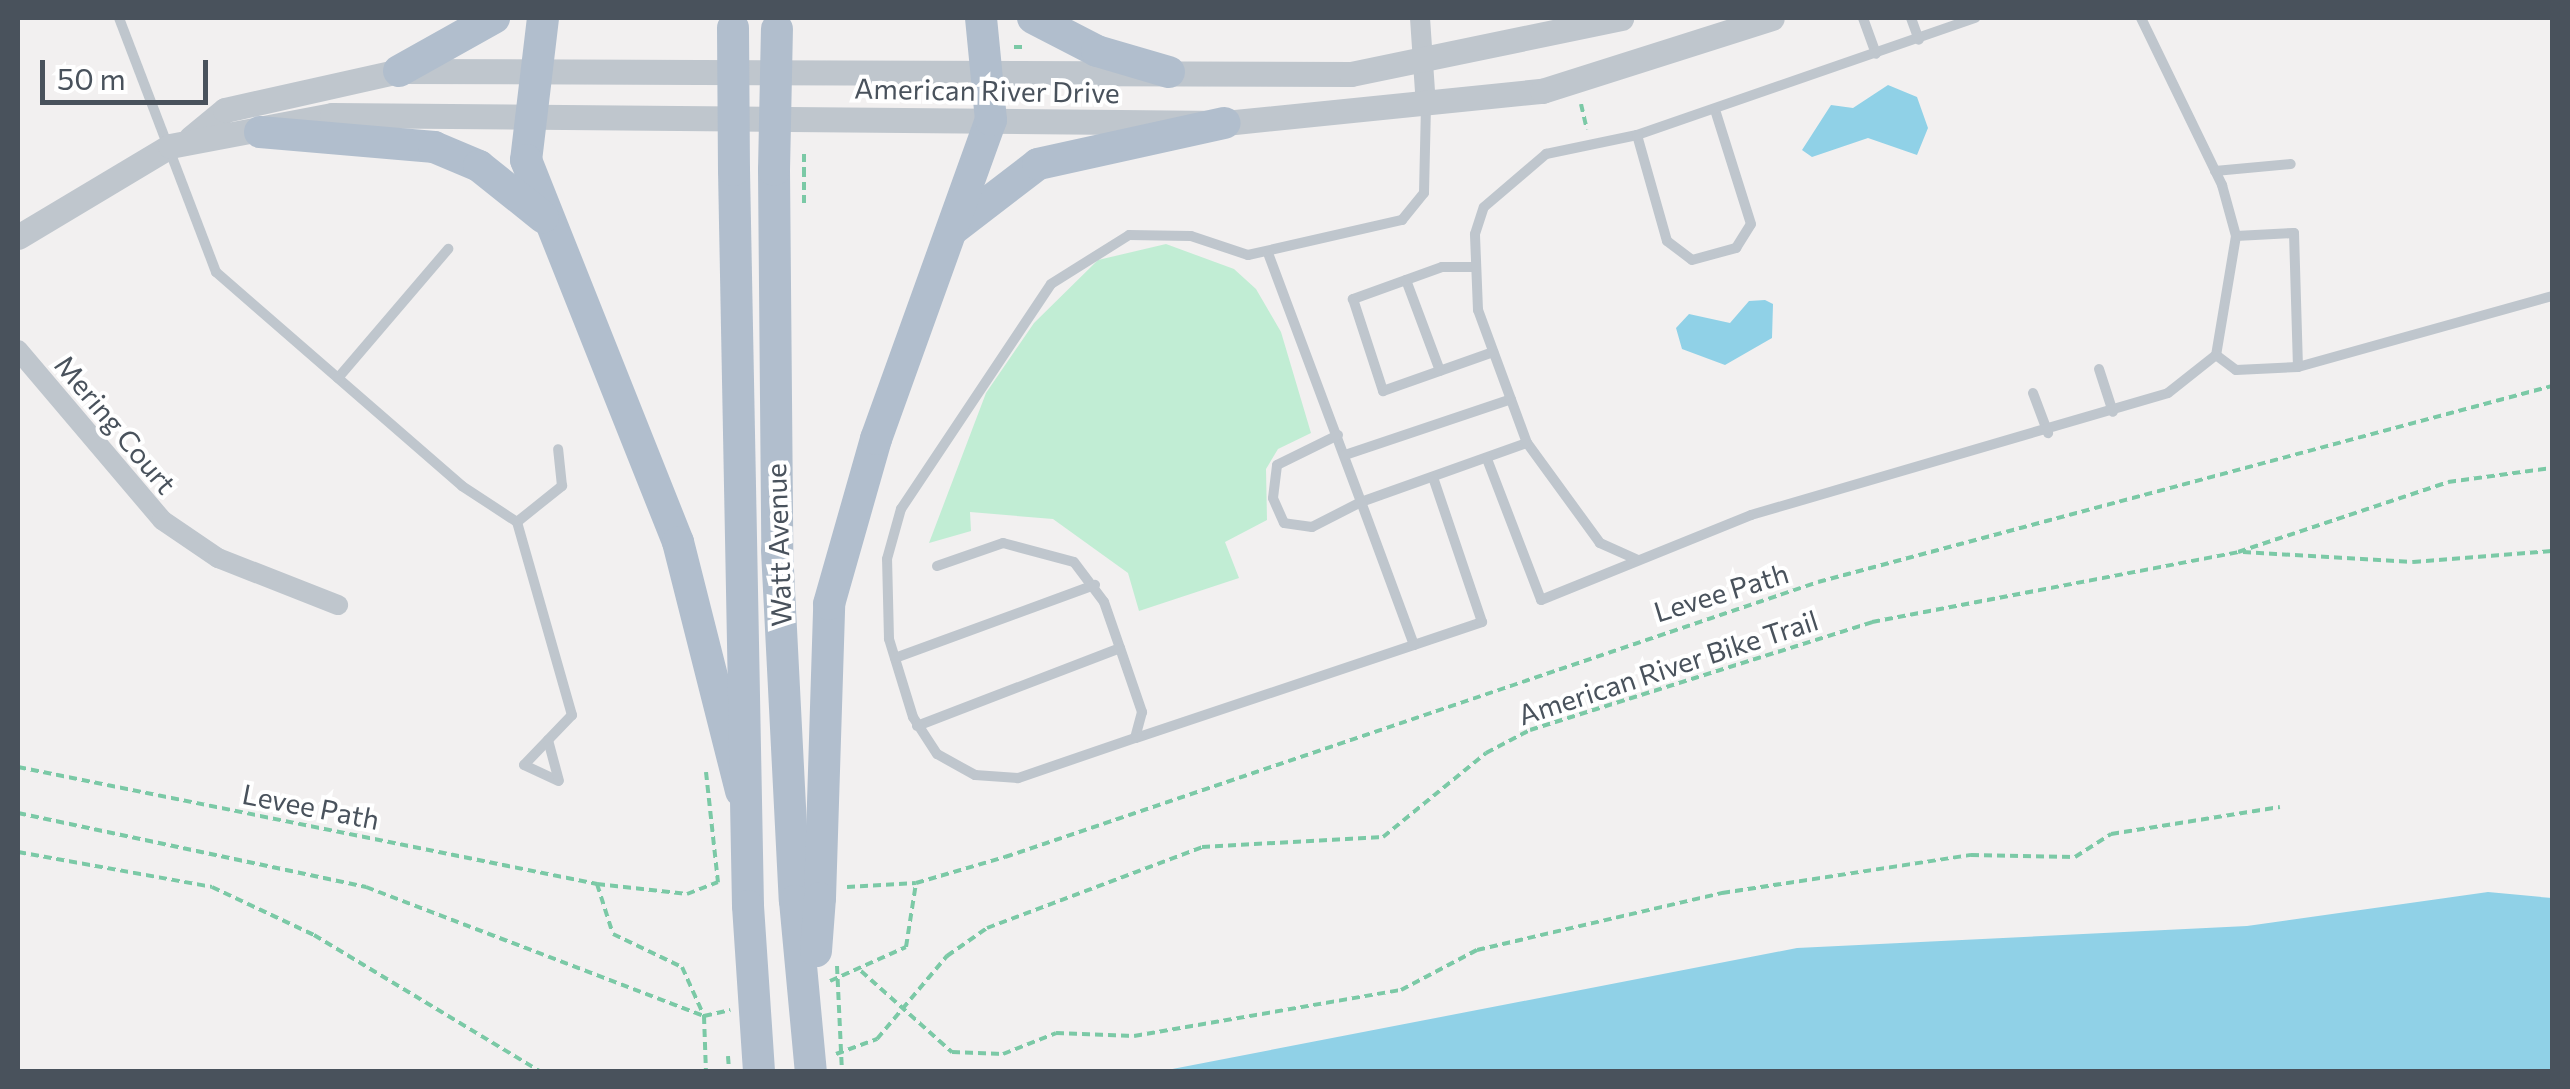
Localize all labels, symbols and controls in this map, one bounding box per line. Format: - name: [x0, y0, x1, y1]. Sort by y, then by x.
- scale bar: [45, 40, 212, 102]
- text: 50 m: [57, 59, 126, 96]
- street label: American River Drive: [854, 71, 1120, 109]
- street label: Mering Court: [48, 348, 184, 500]
- street label: Watt Avenue: [758, 463, 798, 627]
- street label: Levee Path: [1650, 556, 1792, 628]
- street label: American River Bike Trail: [1514, 603, 1822, 731]
- street label: Levee Path: [240, 776, 382, 836]

